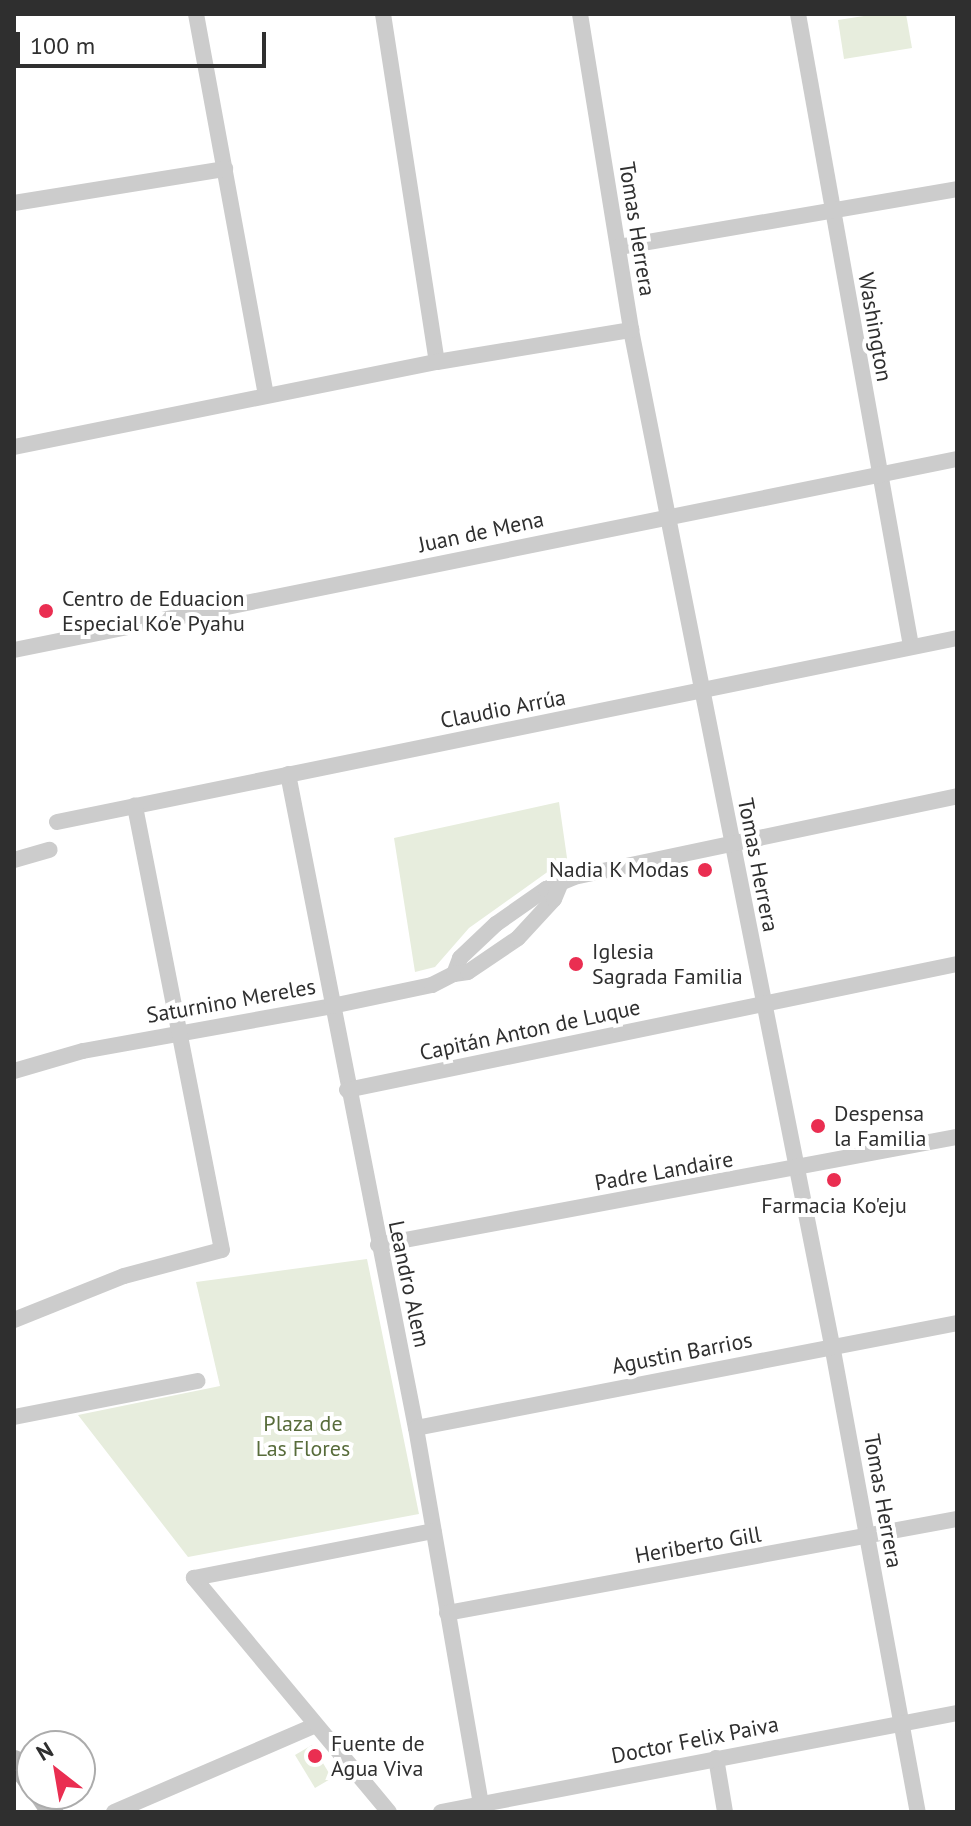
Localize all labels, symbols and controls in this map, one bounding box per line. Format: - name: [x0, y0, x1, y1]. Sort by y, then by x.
- scale bar: [20, 16, 270, 66]
- text: 100 m: [30, 30, 95, 61]
- street label: Tomas Herrera: [613, 160, 661, 298]
- street label: Washington: [852, 270, 898, 384]
- street label: Juan de Mena: [416, 506, 546, 558]
- place label: Centro de Eduacion Especial Ko'e Pyahu: [62, 585, 245, 636]
- marker: Centro de Eduacion Especial Ko'e Pyahu: [37, 602, 55, 620]
- street label: Claudio Arrúa: [438, 684, 568, 734]
- street label: Tomas Herrera: [732, 796, 784, 934]
- place label: Nadia K Modas: [548, 857, 689, 883]
- marker: Nadia K Modas: [696, 861, 714, 879]
- place label: Iglesia Sagrada Familia: [592, 938, 743, 990]
- marker: Iglesia Sagrada Familia: [567, 955, 585, 973]
- street label: Saturnino Mereles: [144, 973, 318, 1029]
- street label: Capitán Anton de Luque: [417, 994, 643, 1066]
- place label: Despensa la Familia: [834, 1100, 926, 1152]
- marker: Despensa la Familia: [809, 1117, 827, 1135]
- street label: Padre Landaire: [593, 1146, 735, 1196]
- marker: Farmacia Ko'eju: [825, 1171, 843, 1189]
- place label: Farmacia Ko'eju: [761, 1193, 907, 1219]
- street label: Leandro Alem: [383, 1218, 435, 1350]
- street label: Agustin Barrios: [610, 1326, 754, 1380]
- park label: Plaza de Las Flores: [256, 1410, 350, 1462]
- street label: Tomas Herrera: [858, 1432, 908, 1570]
- street label: Heriberto Gill: [633, 1521, 763, 1569]
- street label: Doctor Felix Paiva: [609, 1711, 781, 1769]
- north arrow: [16, 1730, 96, 1810]
- place label: Fuente de Agua Viva: [331, 1730, 425, 1782]
- text: N: [31, 1735, 58, 1767]
- marker: Fuente de Agua Viva: [306, 1747, 324, 1765]

